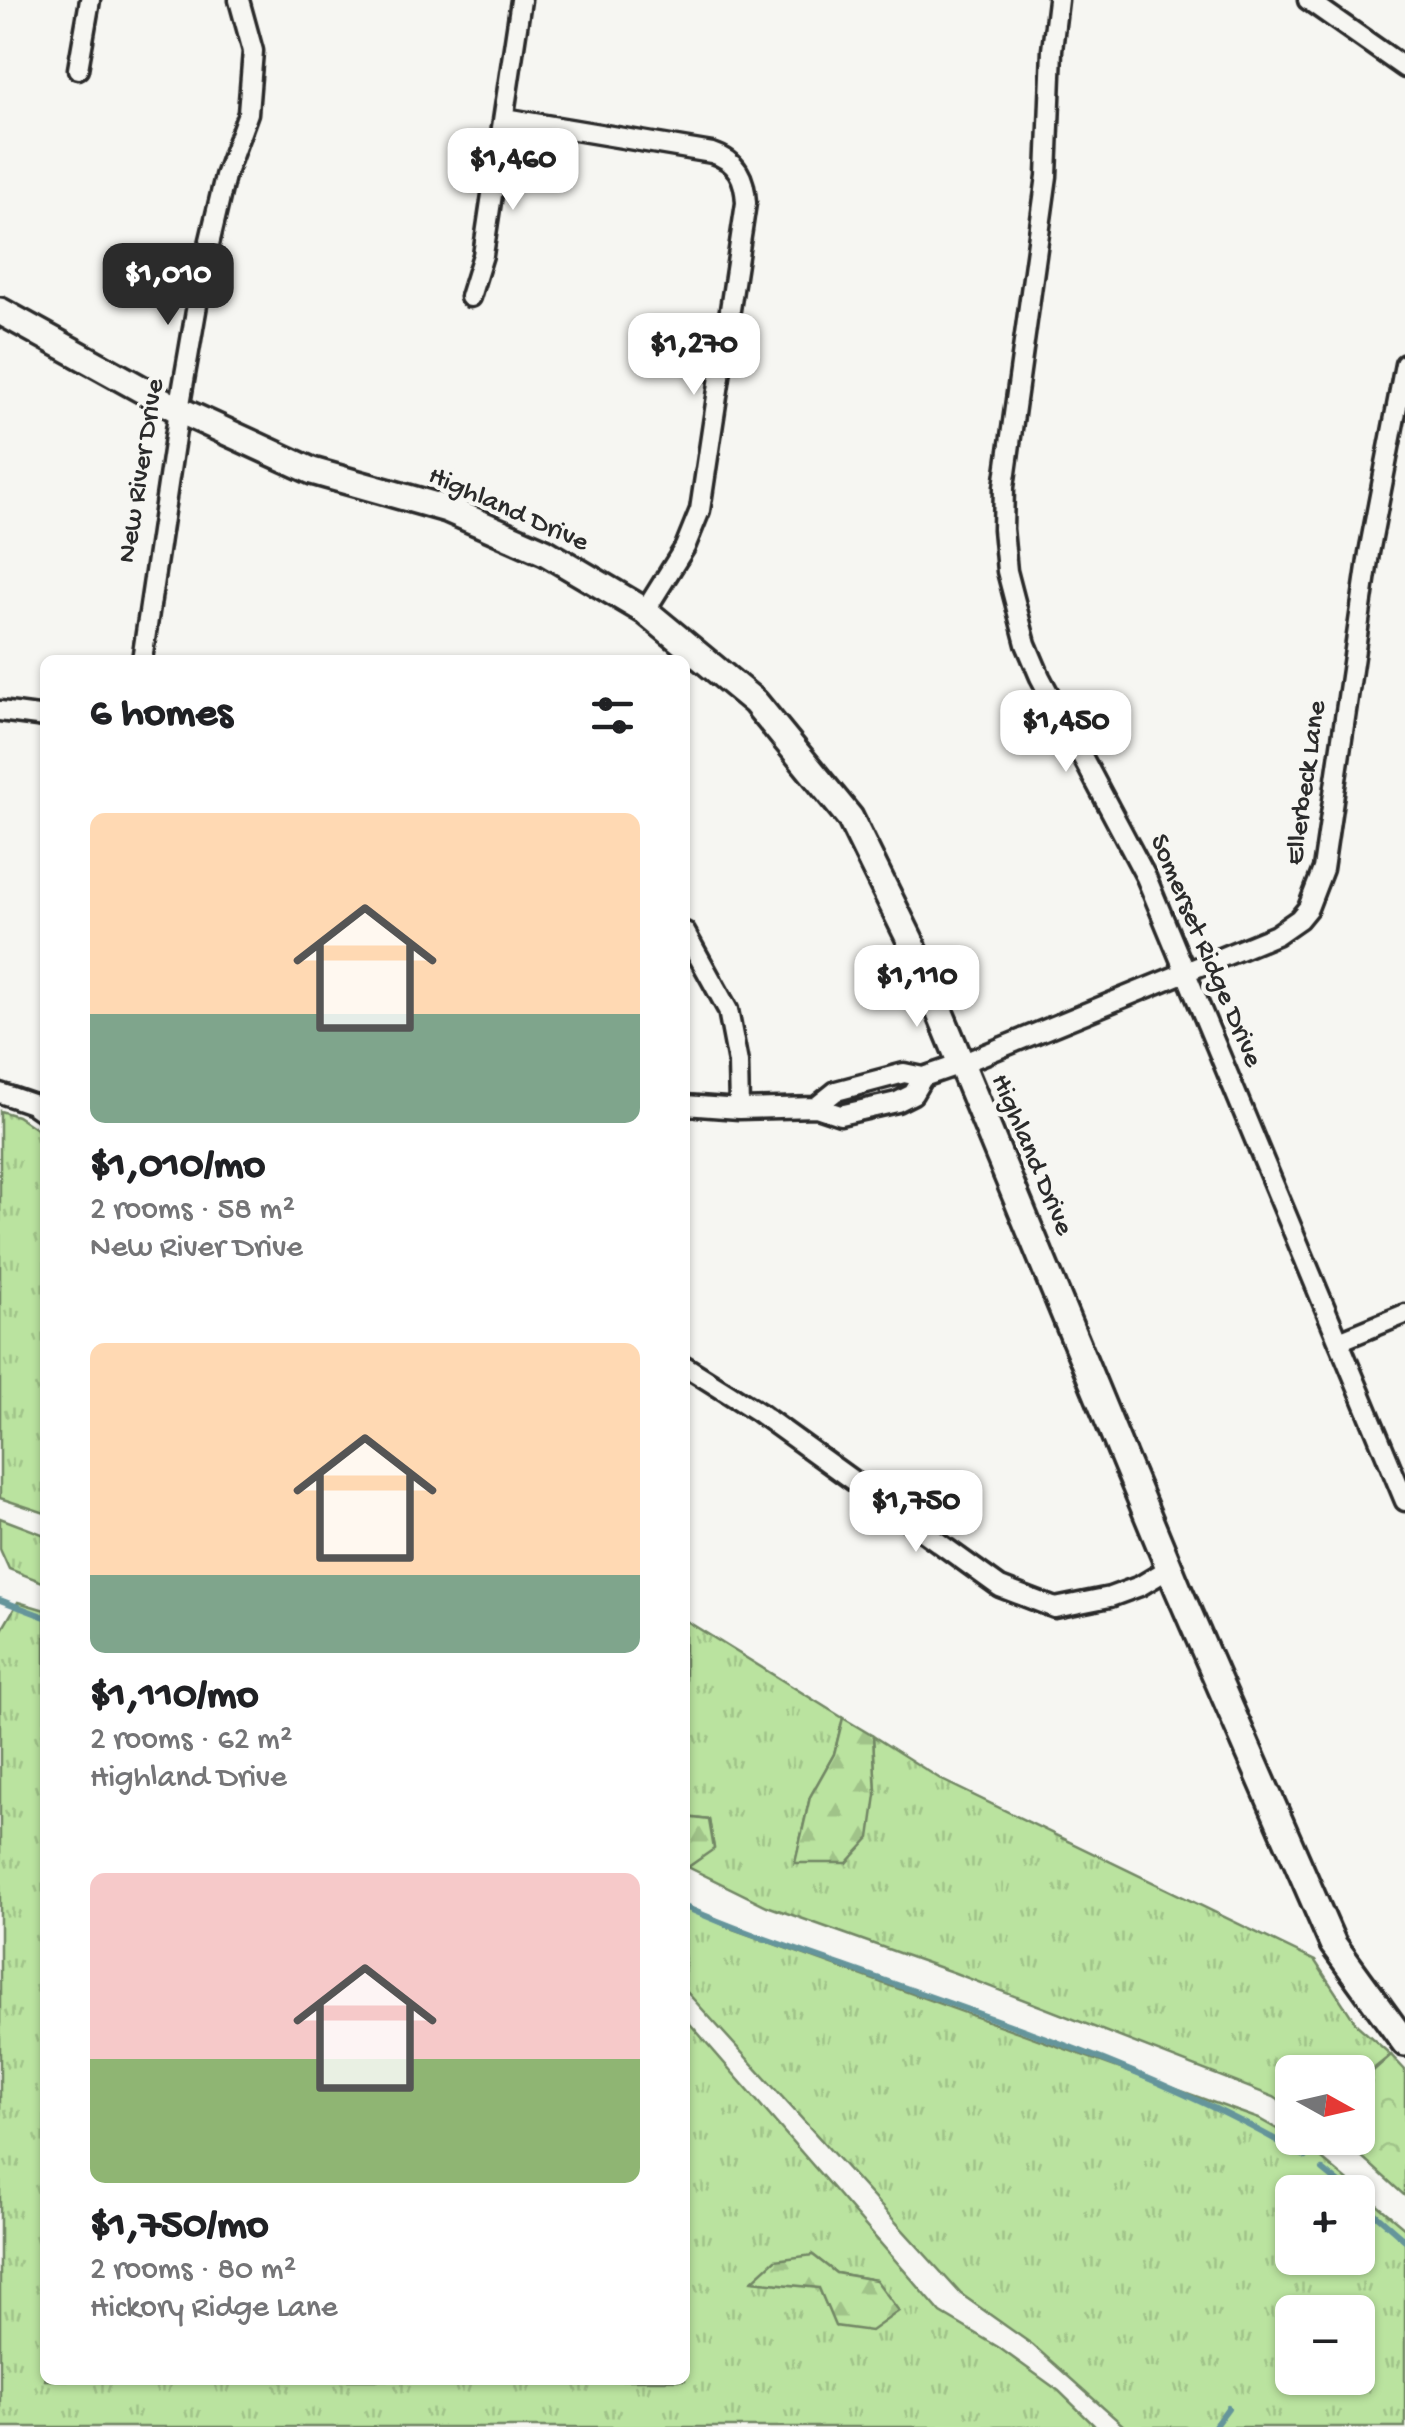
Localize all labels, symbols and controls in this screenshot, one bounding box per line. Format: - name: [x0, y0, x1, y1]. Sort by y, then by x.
- pin: $1,460: [432, 128, 594, 213]
- text: $1,460: [470, 141, 556, 179]
- pin: $1,010: [87, 243, 249, 328]
- text: $1,010: [125, 256, 211, 294]
- pin: $1,270: [613, 313, 775, 398]
- text: $1,270: [650, 326, 738, 364]
- street label: New River Drive: [111, 376, 173, 566]
- street label: Highland Drive: [423, 460, 594, 560]
- icon: filters: [585, 688, 640, 743]
- pin: $1,450: [985, 690, 1147, 775]
- text: 6 homes: [90, 691, 233, 740]
- street label: Ellerbeck Lane: [1279, 698, 1335, 867]
- text: $1,450: [1022, 703, 1110, 741]
- street label: Somerset Ridge Drive: [1141, 830, 1269, 1073]
- icon: home: [275, 878, 455, 1058]
- pin: $1,110: [836, 945, 998, 1030]
- text: $1,110: [876, 958, 958, 996]
- street label: Highland Drive: [982, 1069, 1080, 1241]
- text: $1,010/mo: [90, 1143, 265, 1192]
- text: 2 rooms · 58 m²: [90, 1192, 295, 1230]
- text: New River Drive: [90, 1230, 303, 1268]
- icon: home: [275, 1408, 455, 1588]
- pin: $1,750: [835, 1470, 997, 1555]
- text: $1,750: [872, 1483, 960, 1521]
- text: $1,110/mo: [90, 1673, 259, 1722]
- text: 2 rooms · 62 m²: [90, 1722, 292, 1760]
- text: Highland Drive: [90, 1760, 287, 1798]
- icon: home: [275, 1938, 455, 2118]
- north arrow: [1275, 2055, 1375, 2155]
- map controls: [1275, 2055, 1375, 2395]
- button: +: [1275, 2175, 1375, 2275]
- text: $1,750/mo: [90, 2203, 269, 2252]
- text: 2 rooms · 80 m²: [90, 2252, 296, 2290]
- text: Hickory Ridge Lane: [90, 2290, 338, 2328]
- button: −: [1275, 2295, 1375, 2395]

